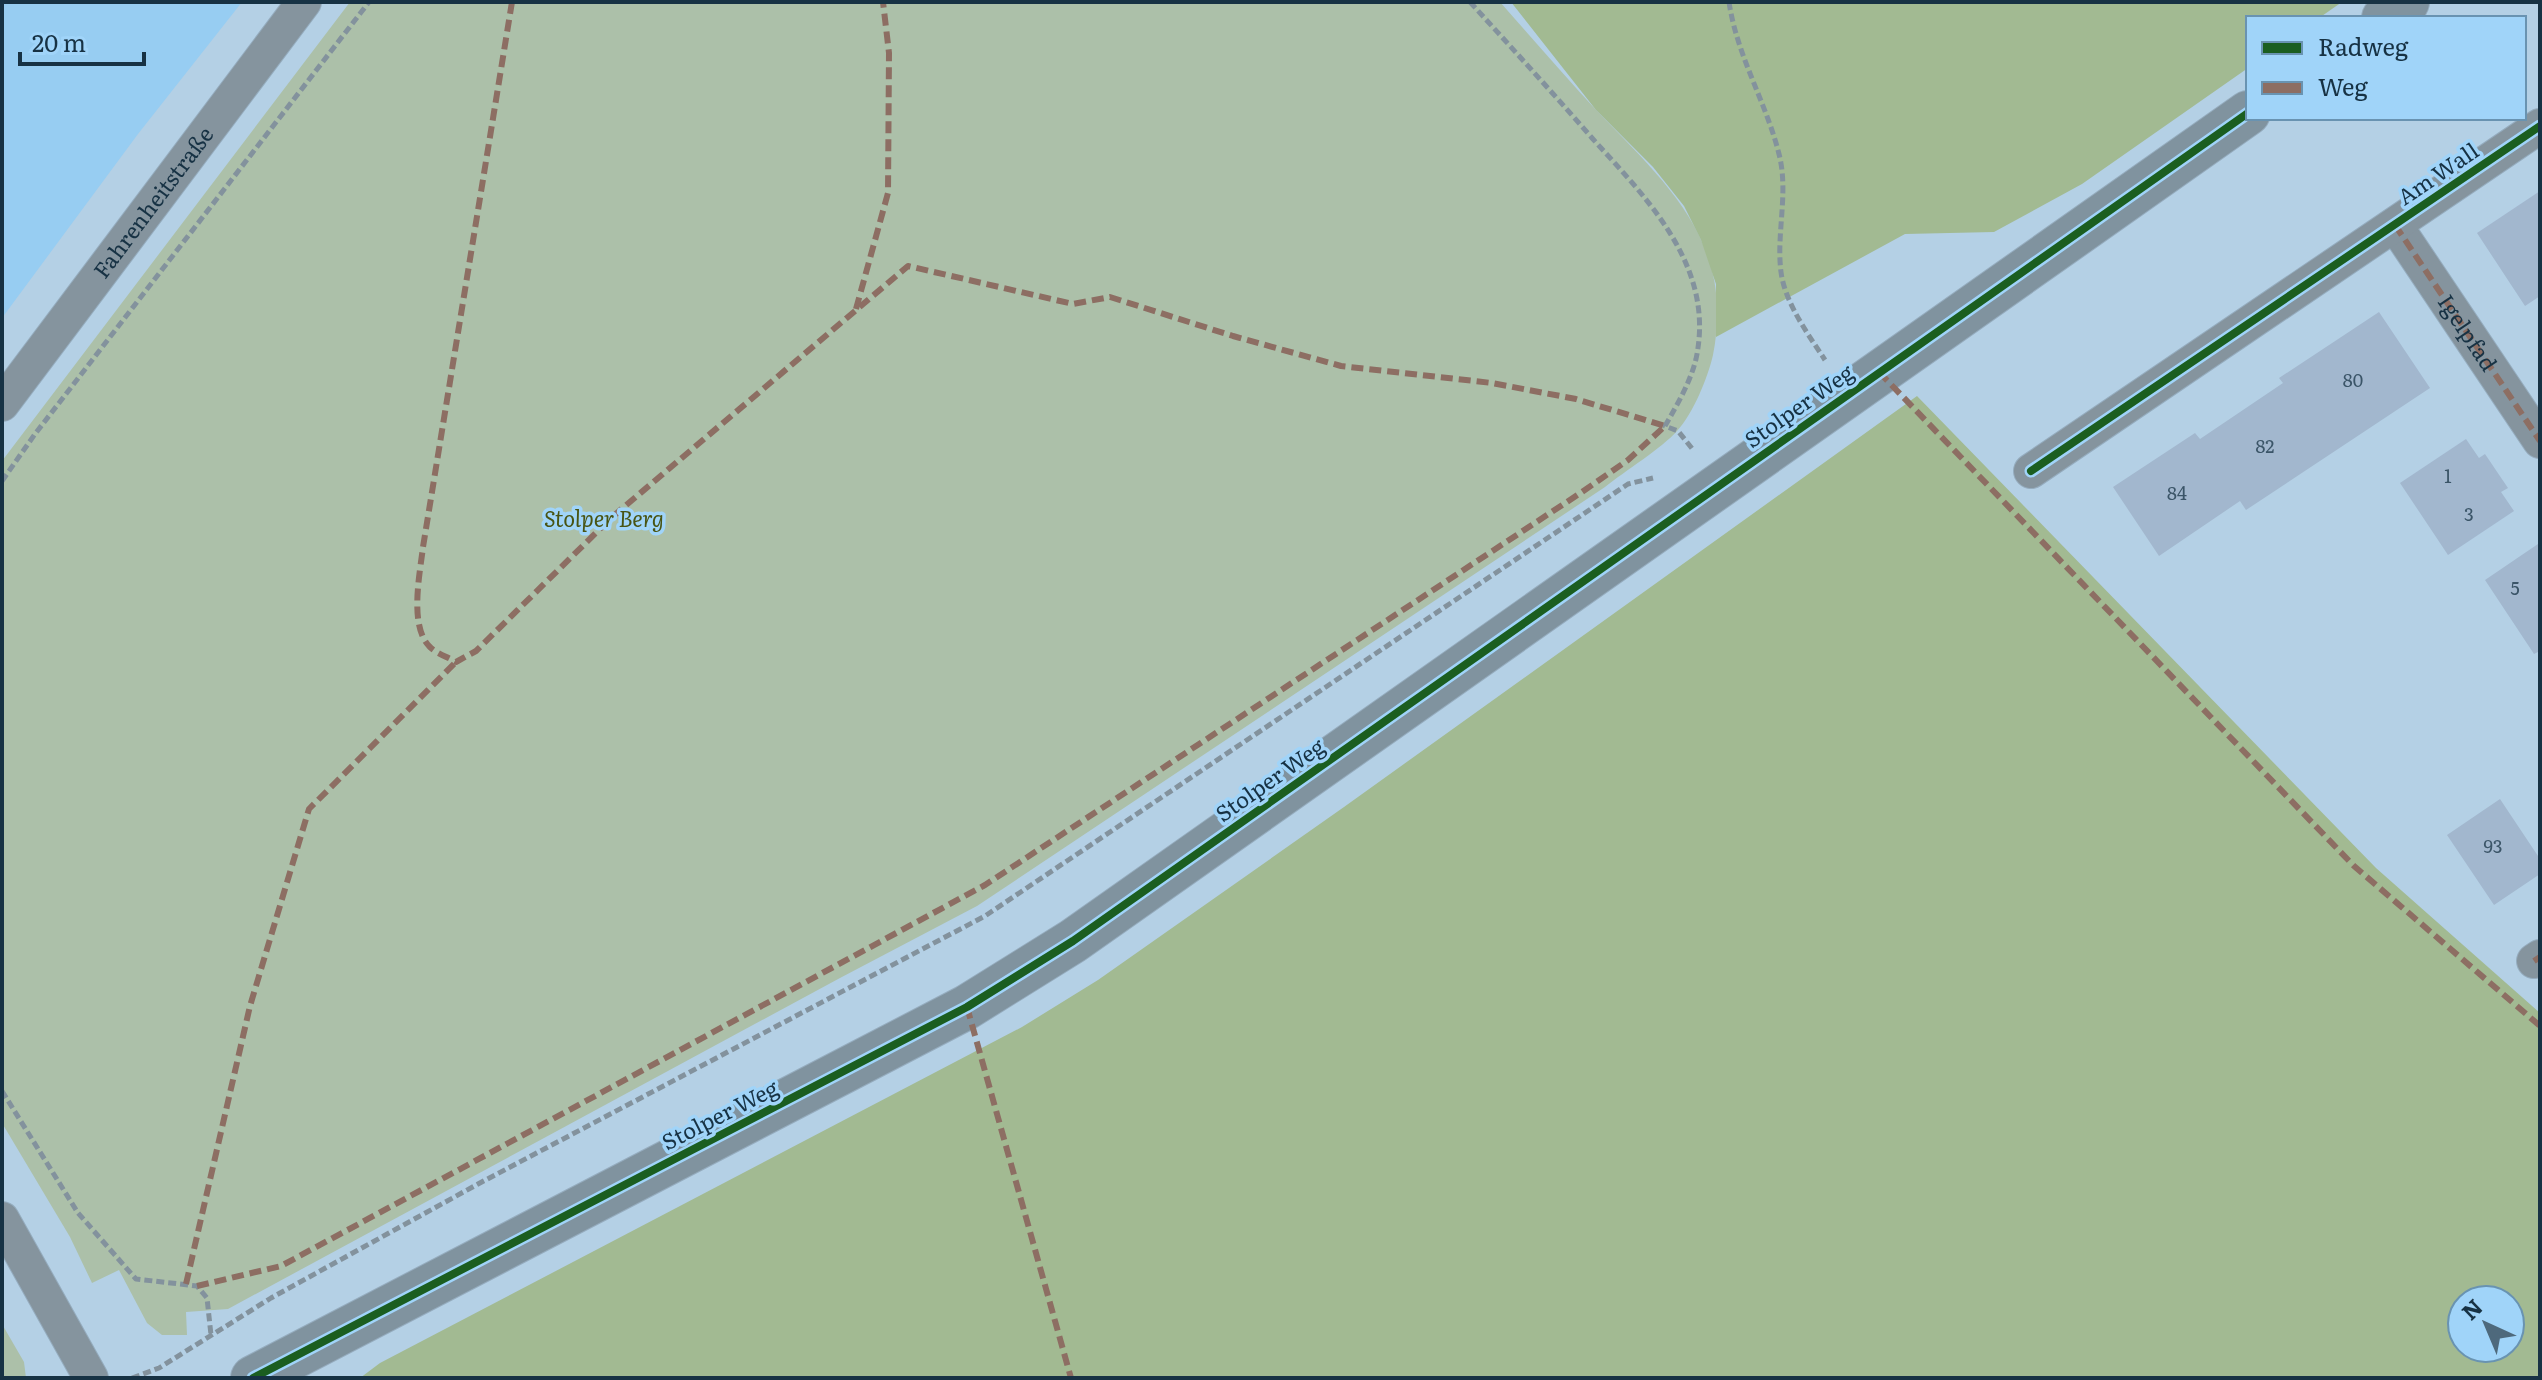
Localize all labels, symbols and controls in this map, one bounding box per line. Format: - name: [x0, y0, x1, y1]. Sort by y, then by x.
- scale bar: [20, 16, 144, 66]
- legend: [2246, 16, 2526, 120]
- text: 20 m: [32, 24, 86, 59]
- text: Radweg: [2318, 28, 2409, 63]
- text: Weg: [2318, 68, 2369, 103]
- street label: Fahrenheitstraße: [84, 119, 220, 285]
- street label: Am Wall: [2390, 133, 2484, 212]
- street label: Igelpfad: [2431, 287, 2506, 377]
- street label: Stolper Weg: [1737, 354, 1860, 455]
- house number: 80: [2343, 366, 2363, 393]
- house number: 82: [2256, 432, 2274, 459]
- house number: 1: [2444, 462, 2452, 489]
- house number: 84: [2167, 479, 2187, 506]
- house number: 3: [2464, 500, 2474, 527]
- park label: Stolper Berg: [544, 501, 664, 534]
- house number: 5: [2510, 574, 2520, 601]
- street label: Stolper Weg: [1208, 728, 1331, 829]
- house number: 93: [2483, 832, 2503, 859]
- street label: Stolper Weg: [655, 1070, 784, 1157]
- north arrow: [2446, 1284, 2526, 1364]
- text: N: [2453, 1290, 2489, 1327]

